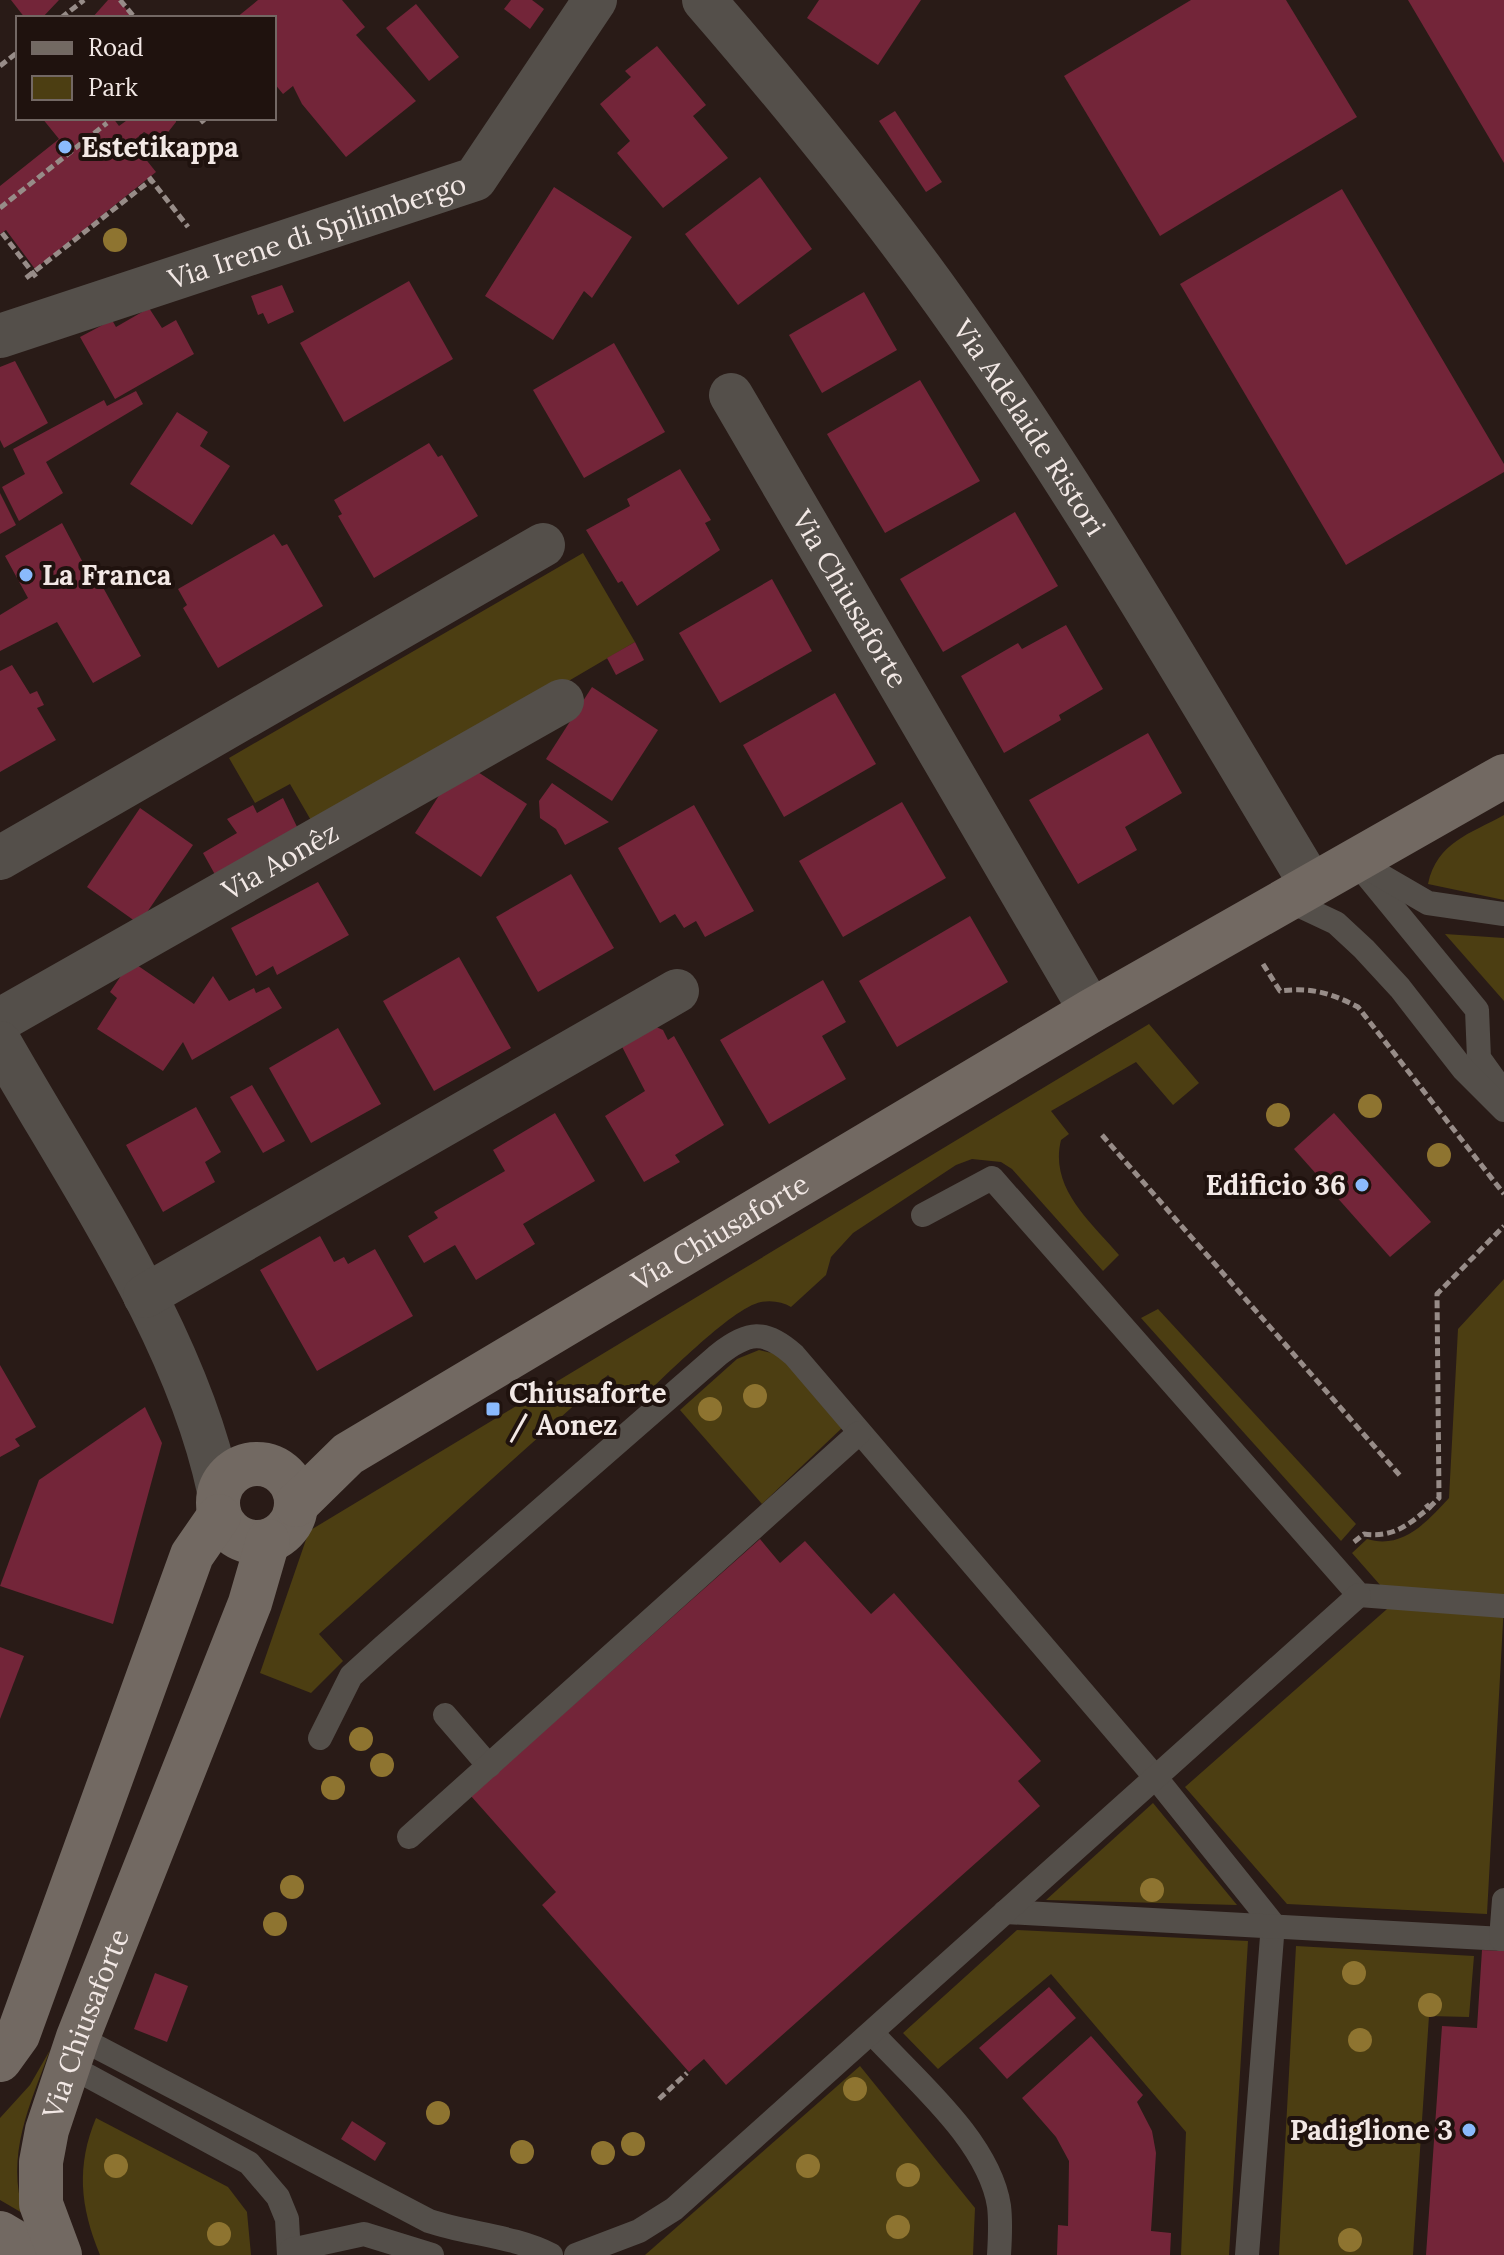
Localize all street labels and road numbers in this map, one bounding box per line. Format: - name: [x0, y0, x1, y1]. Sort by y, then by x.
- street label: Via Irene di Spilimbergo: [163, 165, 471, 297]
- street label: Via Adelaide Ristori: [944, 312, 1114, 543]
- street label: Via Chiusaforte: [784, 502, 916, 694]
- street label: Via Aonêz: [215, 814, 345, 909]
- street label: Via Chiusaforte: [624, 1165, 815, 1299]
- street label: Via Chiusaforte: [34, 1923, 137, 2124]

